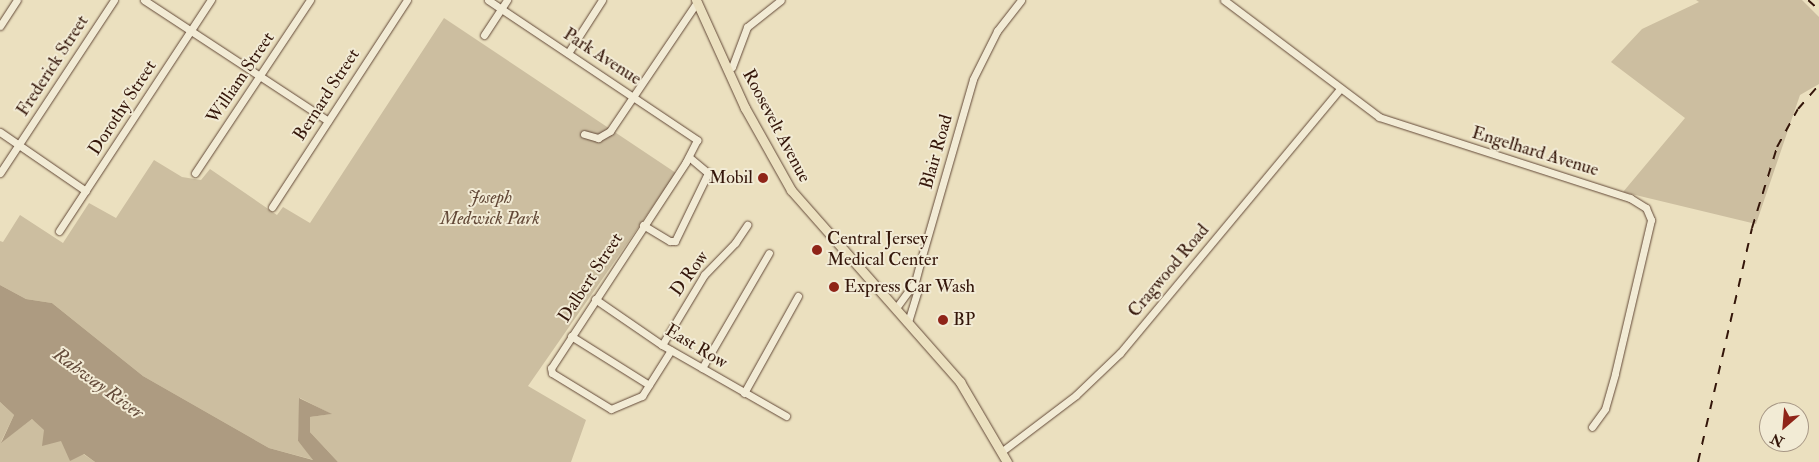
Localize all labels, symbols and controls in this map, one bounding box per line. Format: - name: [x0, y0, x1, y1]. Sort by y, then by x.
- street label: Frederick Street: [12, 12, 94, 120]
- street label: Park Avenue: [559, 24, 645, 90]
- street label: William Street: [203, 28, 279, 128]
- street label: Bernard Street: [289, 45, 365, 145]
- street label: Dorothy Street: [84, 57, 162, 159]
- street label: Roosevelt Avenue: [737, 66, 815, 186]
- street label: Blair Road: [916, 112, 958, 192]
- street label: Engelhard Avenue: [1469, 122, 1601, 182]
- place label: Mobil: [709, 167, 753, 189]
- marker: Mobil: [757, 172, 769, 184]
- park label: Joseph Medwick Park: [440, 188, 540, 230]
- street label: Cragwood Road: [1124, 220, 1214, 322]
- street label: Dalbert Street: [554, 229, 628, 327]
- place label: Central Jersey Medical Center: [827, 229, 938, 272]
- marker: Central Jersey Medical Center: [811, 244, 823, 256]
- street label: D Row: [666, 247, 714, 301]
- place label: Express Car Wash: [844, 276, 975, 298]
- marker: Express Car Wash: [828, 281, 840, 293]
- place label: BP: [953, 309, 975, 331]
- marker: BP: [937, 314, 949, 326]
- street label: East Row: [661, 320, 731, 374]
- water label: Rahway River: [48, 344, 148, 424]
- north arrow: [1759, 402, 1809, 452]
- text: N: [1768, 430, 1787, 450]

